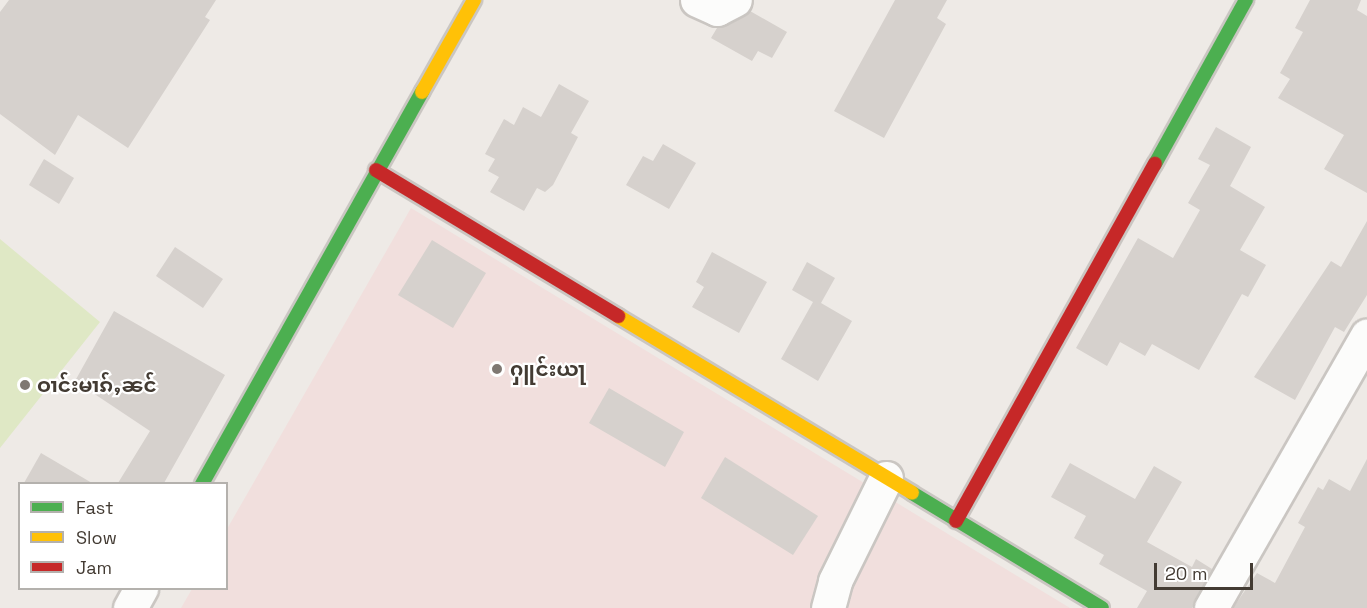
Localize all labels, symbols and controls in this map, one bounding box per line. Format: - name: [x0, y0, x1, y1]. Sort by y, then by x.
- place label: ႁူင်းယႃ: [510, 357, 585, 381]
- marker: ႁူင်းယႃ: [488, 360, 506, 378]
- place label: ဝၢင်းမၢၵ်ႇၼင်: [37, 373, 157, 397]
- marker: ဝၢင်းမၢၵ်ႇၼင်: [18, 378, 32, 392]
- legend: [18, 482, 228, 590]
- text: Fast: [76, 496, 113, 519]
- text: Slow: [76, 526, 117, 549]
- scale bar: [1157, 551, 1256, 589]
- text: Jam: [76, 556, 112, 579]
- text: 20 m: [1165, 562, 1208, 585]

